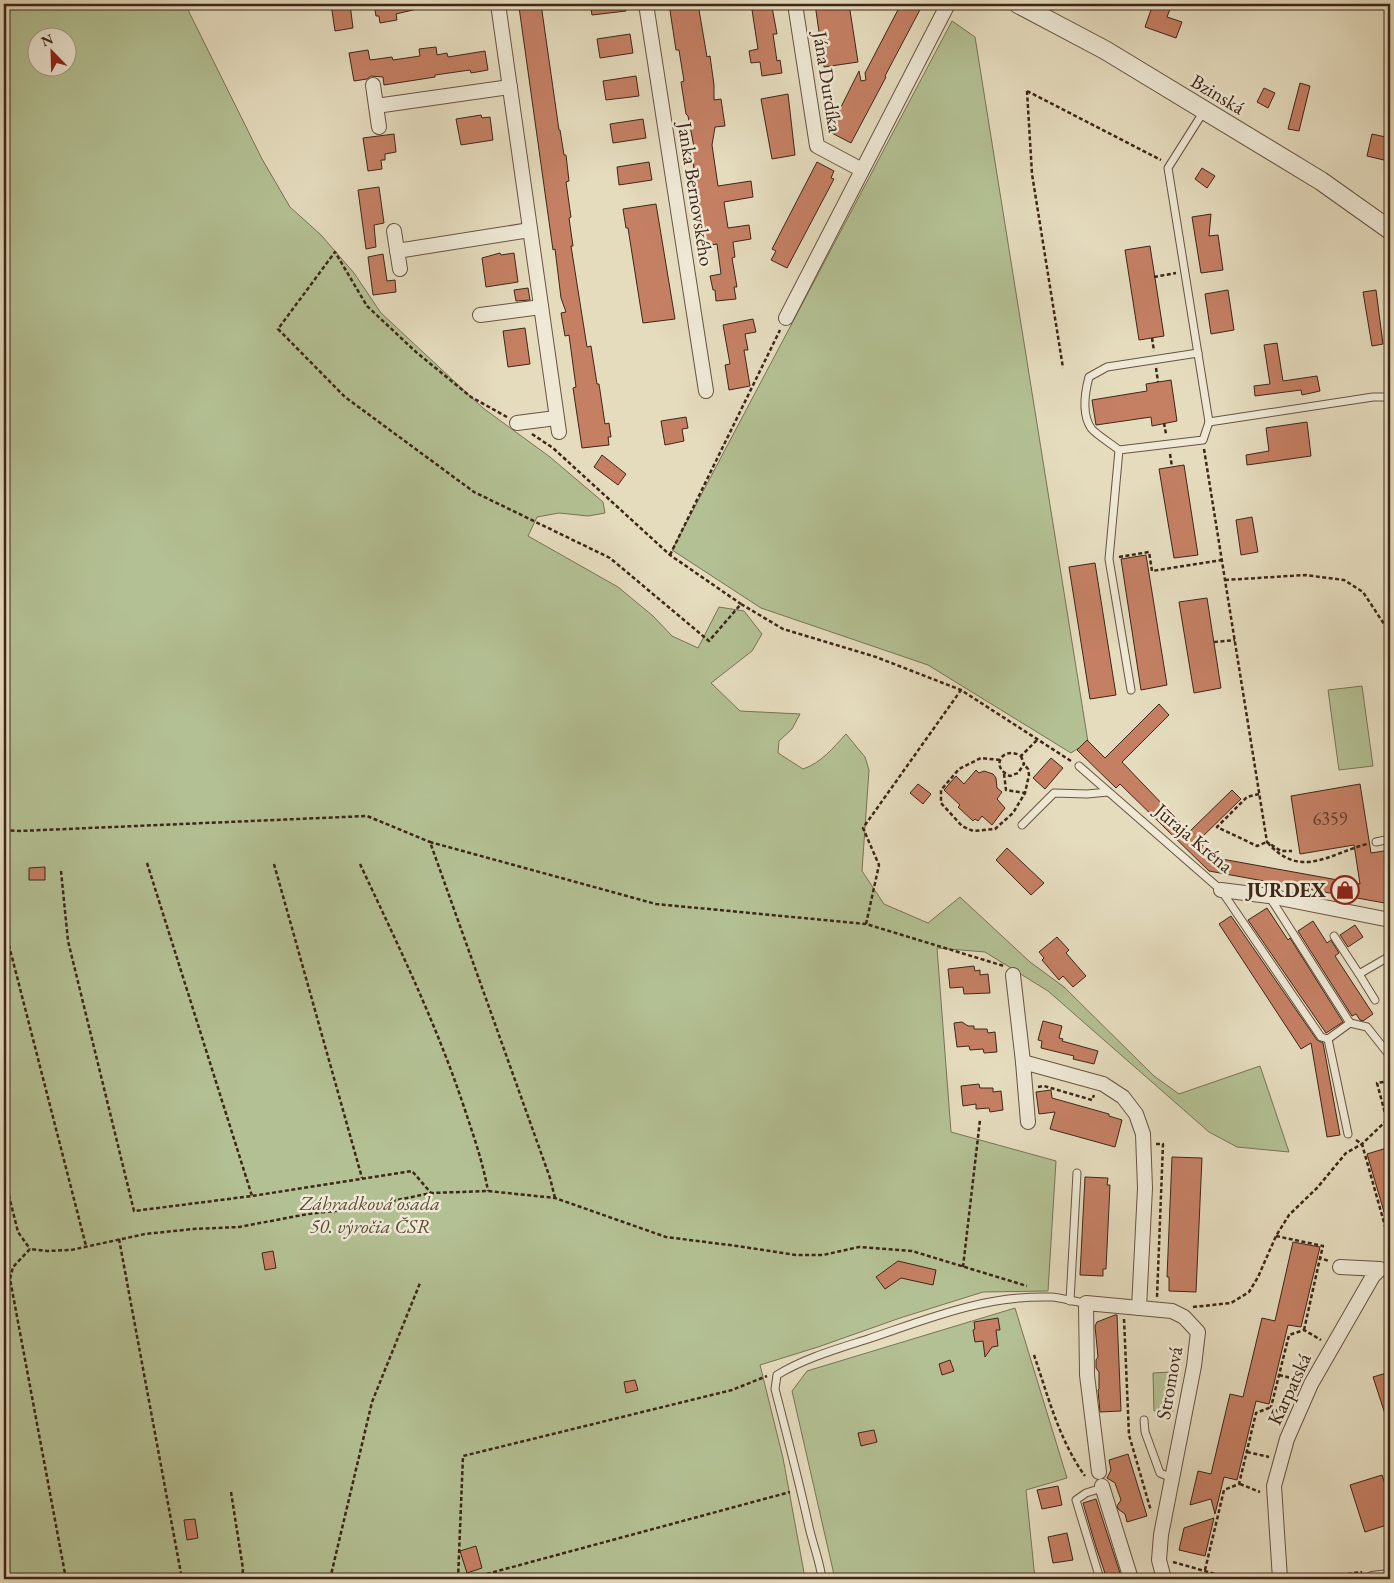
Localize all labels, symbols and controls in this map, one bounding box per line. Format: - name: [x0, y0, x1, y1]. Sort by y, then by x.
- north arrow: [28, 28, 78, 78]
- street label: Jána Durdíka: [807, 28, 849, 134]
- text: N: [38, 29, 56, 51]
- street label: Bzinská: [1186, 68, 1250, 120]
- street label: Janka Bernovského: [671, 118, 720, 268]
- street label: Juraja Kréna: [1148, 796, 1239, 878]
- house number: 6359: [1313, 807, 1348, 830]
- shop icon: JURDEX: [1330, 875, 1360, 905]
- place label: JURDEX: [1245, 877, 1326, 903]
- park label: Záhradková osada 50. výročia ČSR: [299, 1190, 440, 1239]
- street label: Stromová: [1150, 1344, 1188, 1422]
- street label: Karpatská: [1261, 1349, 1317, 1429]

